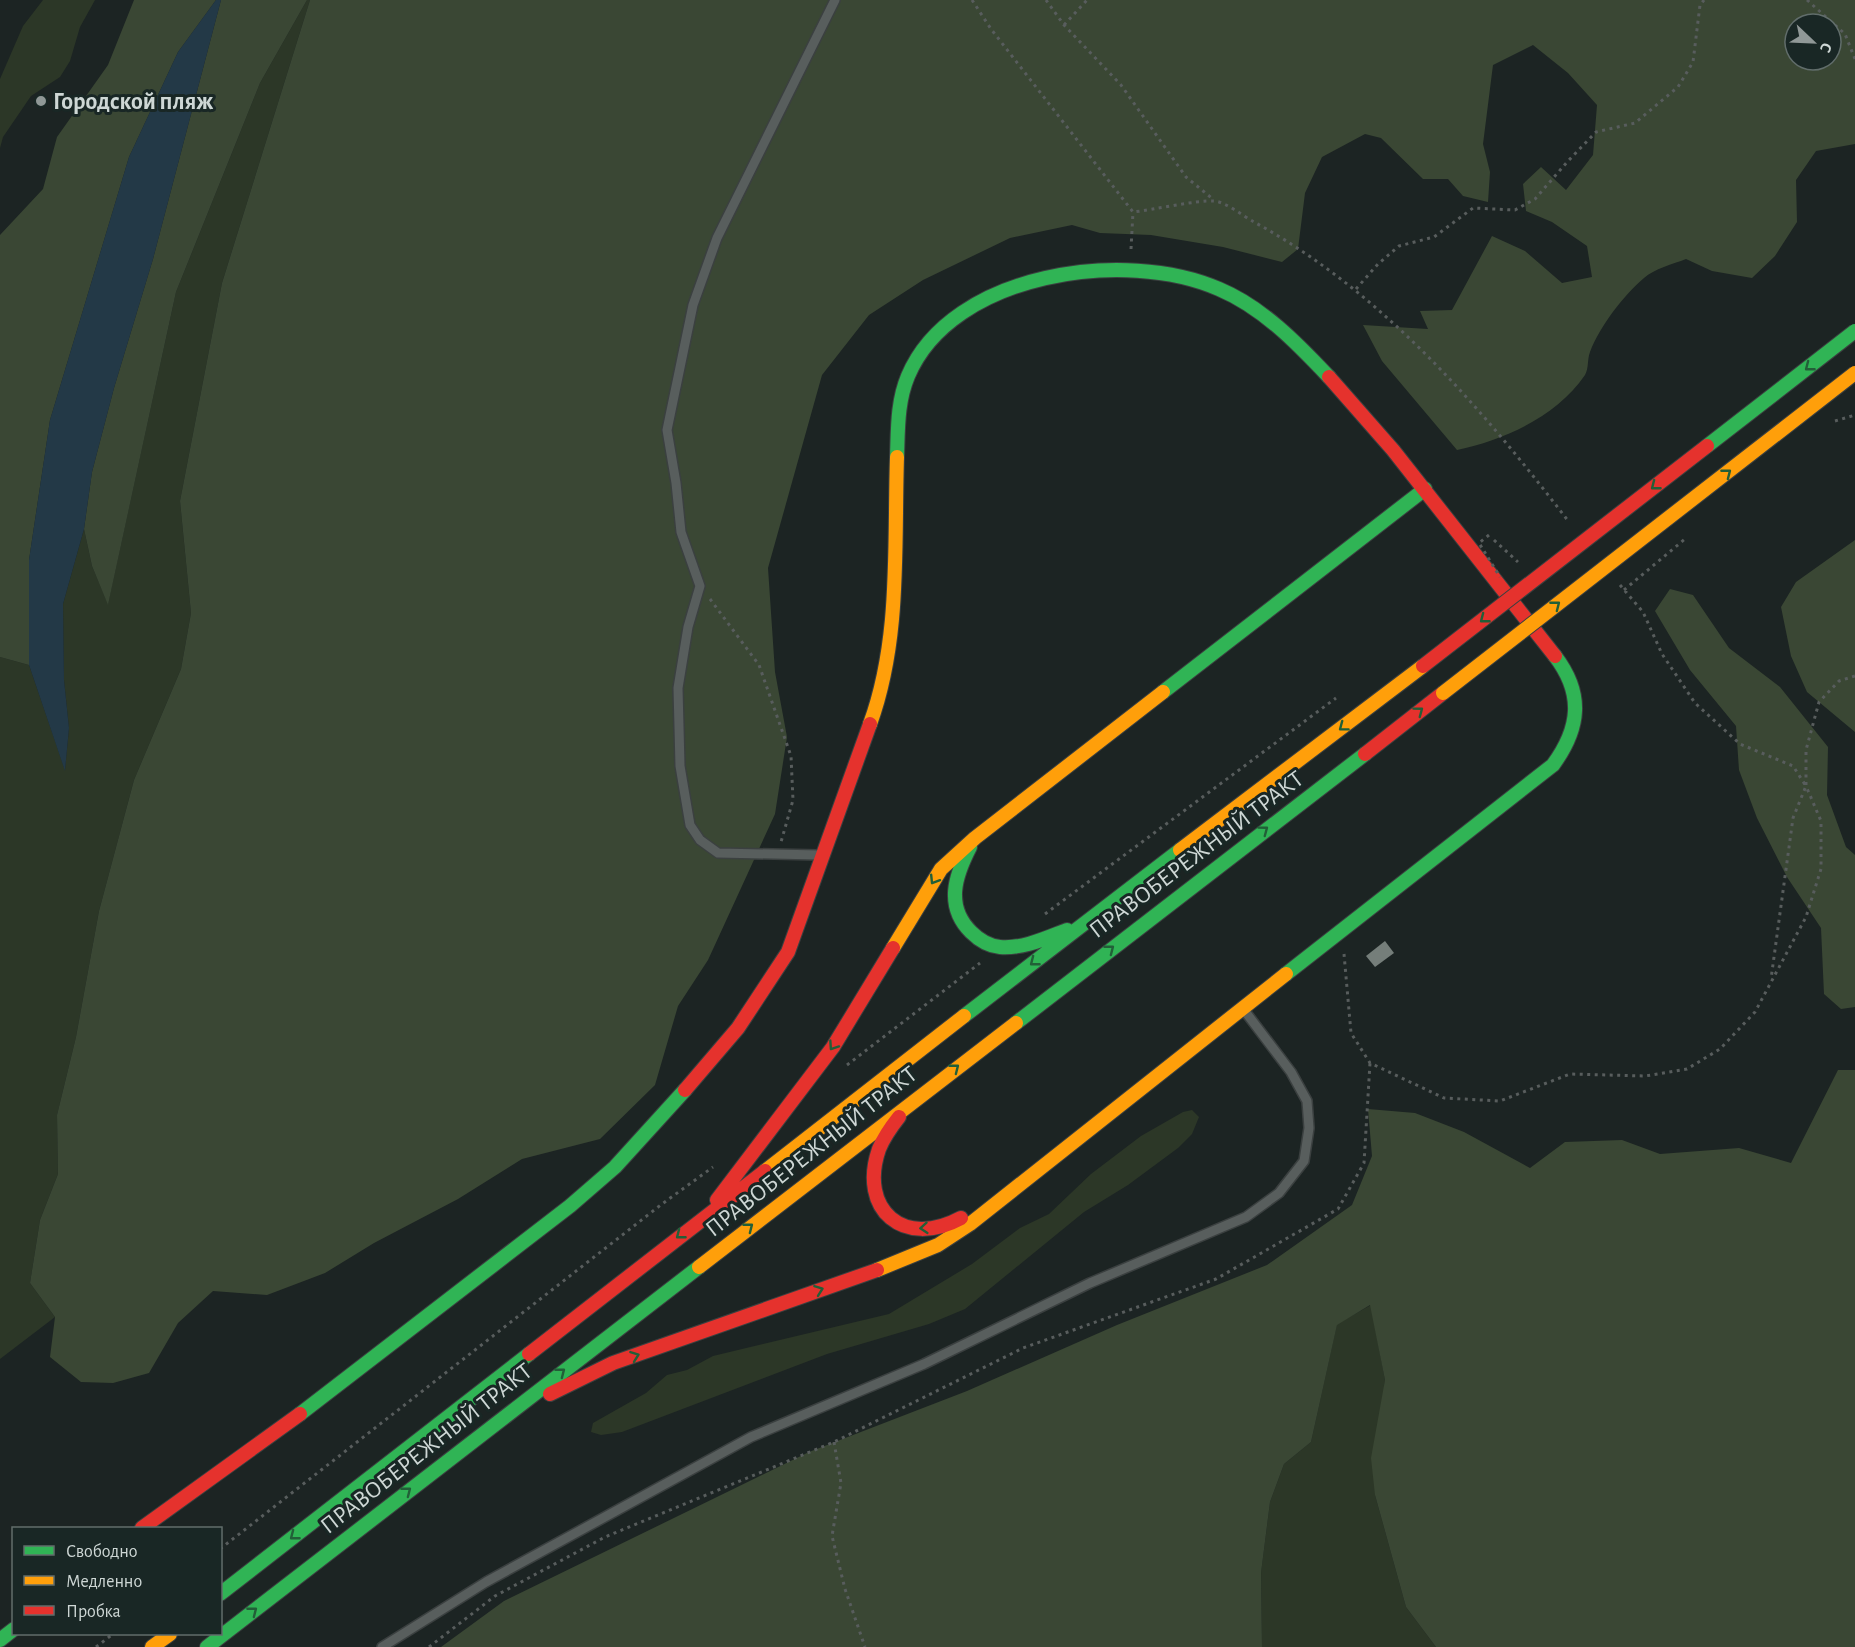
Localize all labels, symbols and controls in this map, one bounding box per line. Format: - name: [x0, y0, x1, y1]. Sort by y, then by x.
- north arrow: [1783, 12, 1843, 72]
- text: С: [1817, 40, 1835, 55]
- place label: Городской пляж: [53, 90, 213, 114]
- marker: Городской пляж: [34, 94, 48, 108]
- one-way arrow: [1804, 359, 1815, 370]
- one-way arrow: [1720, 469, 1731, 480]
- one-way arrow: [1650, 479, 1661, 490]
- one-way arrow: [1549, 602, 1560, 613]
- one-way arrow: [1480, 611, 1491, 622]
- one-way arrow: [1412, 708, 1423, 719]
- one-way arrow: [1338, 719, 1349, 730]
- street label: ПРАВОБЕРЕЖНЫЙ ТРАКТ: [1085, 766, 1309, 943]
- one-way arrow: [1258, 826, 1269, 837]
- one-way arrow: [930, 873, 941, 884]
- one-way arrow: [1103, 945, 1114, 956]
- one-way arrow: [1029, 955, 1040, 966]
- one-way arrow: [829, 1040, 840, 1051]
- street label: ПРАВОБЕРЕЖНЫЙ ТРАКТ: [701, 1062, 922, 1242]
- one-way arrow: [949, 1065, 960, 1076]
- one-way arrow: [920, 1221, 929, 1234]
- one-way arrow: [742, 1224, 753, 1235]
- one-way arrow: [676, 1228, 687, 1239]
- one-way arrow: [813, 1285, 824, 1298]
- one-way arrow: [629, 1350, 640, 1363]
- street label: ПРАВОБЕРЕЖНЫЙ ТРАКТ: [316, 1359, 537, 1539]
- one-way arrow: [555, 1368, 566, 1379]
- one-way arrow: [401, 1488, 412, 1499]
- legend: [12, 1527, 222, 1635]
- one-way arrow: [290, 1528, 301, 1539]
- text: Свободно: [66, 1542, 138, 1561]
- text: Медленно: [66, 1573, 142, 1591]
- text: Пробка: [66, 1602, 121, 1621]
- one-way arrow: [247, 1608, 258, 1619]

